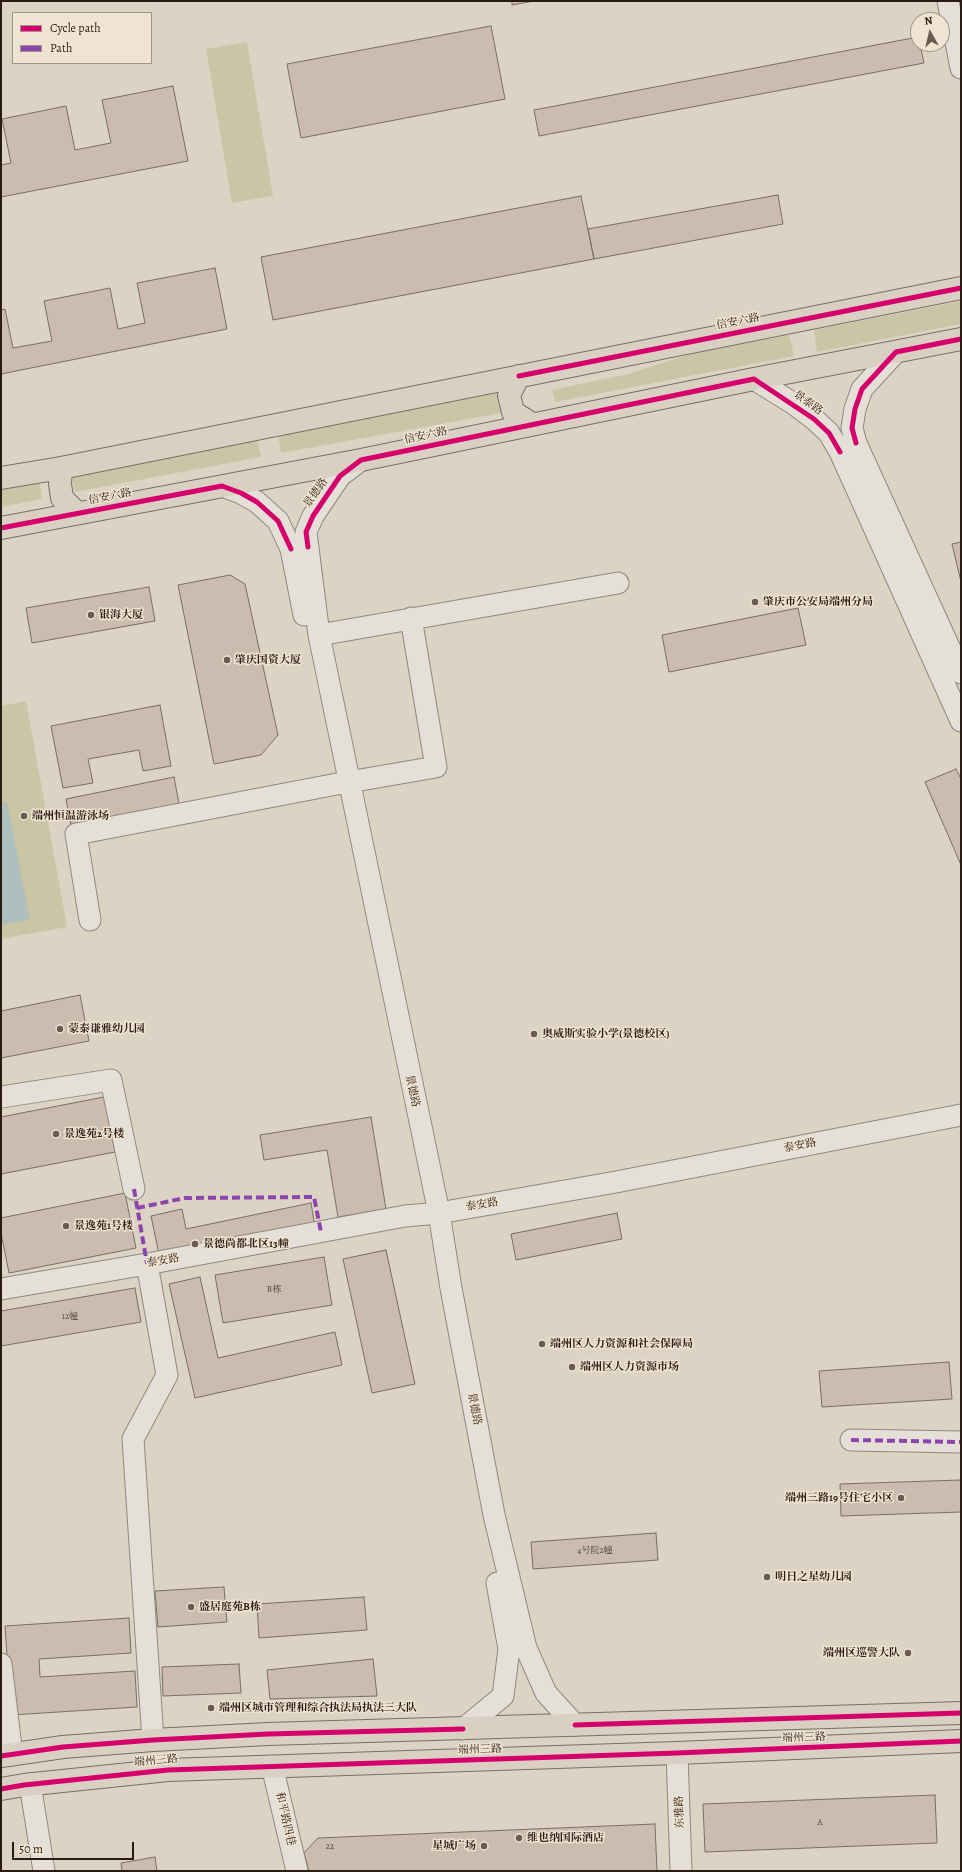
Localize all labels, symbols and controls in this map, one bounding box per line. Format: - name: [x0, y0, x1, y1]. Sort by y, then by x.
- legend: [12, 12, 152, 64]
- north arrow: [910, 12, 950, 52]
- text: N: [923, 13, 933, 29]
- text: Cycle path: [50, 20, 101, 36]
- text: Path: [50, 40, 72, 56]
- street label: 信安六路: [715, 311, 761, 333]
- street label: 景泰路: [791, 388, 825, 418]
- street label: 信安六路: [403, 425, 449, 447]
- street label: 景德路: [301, 476, 331, 510]
- street label: 信安六路: [87, 486, 133, 508]
- place label: 肇庆市公安局端州分局: [763, 595, 873, 609]
- marker: 肇庆市公安局端州分局: [750, 597, 760, 607]
- place label: 银海大厦: [99, 608, 143, 622]
- marker: 银海大厦: [86, 610, 96, 620]
- place label: 肇庆国资大厦: [235, 653, 301, 667]
- marker: 肇庆国资大厦: [222, 655, 232, 665]
- place label: 端州恒温游泳场: [32, 809, 109, 823]
- marker: 端州恒温游泳场: [19, 811, 29, 821]
- place label: 蒙泰谦雅幼儿园: [68, 1022, 145, 1036]
- marker: 蒙泰谦雅幼儿园: [55, 1024, 65, 1034]
- place label: 奥威斯实验小学(景德校区): [542, 1027, 669, 1041]
- marker: 奥威斯实验小学(景德校区): [529, 1029, 539, 1039]
- street label: 景德路: [402, 1073, 422, 1109]
- place label: 景逸苑2号楼: [64, 1127, 124, 1141]
- marker: 景逸苑2号楼: [51, 1129, 61, 1139]
- street label: 泰安路: [783, 1136, 817, 1156]
- street label: 泰安路: [465, 1196, 499, 1214]
- place label: 景逸苑1号楼: [74, 1219, 133, 1233]
- marker: 景逸苑1号楼: [61, 1221, 71, 1231]
- place label: 景德尚都北区13幢: [203, 1237, 289, 1251]
- marker: 景德尚都北区13幢: [190, 1239, 200, 1249]
- street label: 泰安路: [146, 1252, 180, 1270]
- house number: B栋: [267, 1285, 281, 1295]
- house number: 12幢: [62, 1312, 78, 1322]
- place label: 端州区人力资源和社会保障局: [550, 1337, 693, 1351]
- marker: 端州区人力资源和社会保障局: [537, 1339, 547, 1349]
- place label: 端州区人力资源市场: [580, 1360, 679, 1374]
- marker: 端州区人力资源市场: [567, 1362, 577, 1372]
- street label: 景德路: [464, 1392, 484, 1426]
- place label: 端州三路19号住宅小区: [785, 1491, 893, 1505]
- marker: 端州三路19号住宅小区: [896, 1493, 906, 1503]
- house number: 4号院2幢: [577, 1546, 613, 1556]
- place label: 明日之星幼儿园: [775, 1570, 852, 1584]
- marker: 明日之星幼儿园: [762, 1572, 772, 1582]
- place label: 盛居庭苑B栋: [199, 1600, 261, 1614]
- marker: 盛居庭苑B栋: [186, 1602, 196, 1612]
- place label: 端州区巡警大队: [823, 1646, 900, 1660]
- marker: 端州区巡警大队: [903, 1648, 913, 1658]
- place label: 端州区城市管理和综合执法局执法三大队: [219, 1701, 417, 1715]
- marker: 端州区城市管理和综合执法局执法三大队: [206, 1703, 216, 1713]
- street label: 端州三路: [782, 1731, 826, 1745]
- street label: 端州三路: [458, 1743, 502, 1757]
- street label: 端州三路: [134, 1753, 178, 1769]
- street label: 和平路四巷: [272, 1791, 298, 1847]
- street label: 东雅路: [673, 1795, 687, 1829]
- house number: A: [817, 1818, 823, 1828]
- place label: 维也纳国际酒店: [527, 1831, 604, 1845]
- marker: 维也纳国际酒店: [514, 1833, 524, 1843]
- scale bar: [14, 1834, 136, 1860]
- place label: 星城广场: [432, 1839, 476, 1853]
- text: 50 m: [19, 1841, 43, 1857]
- marker: 星城广场: [479, 1841, 489, 1851]
- house number: 22: [326, 1842, 334, 1852]

